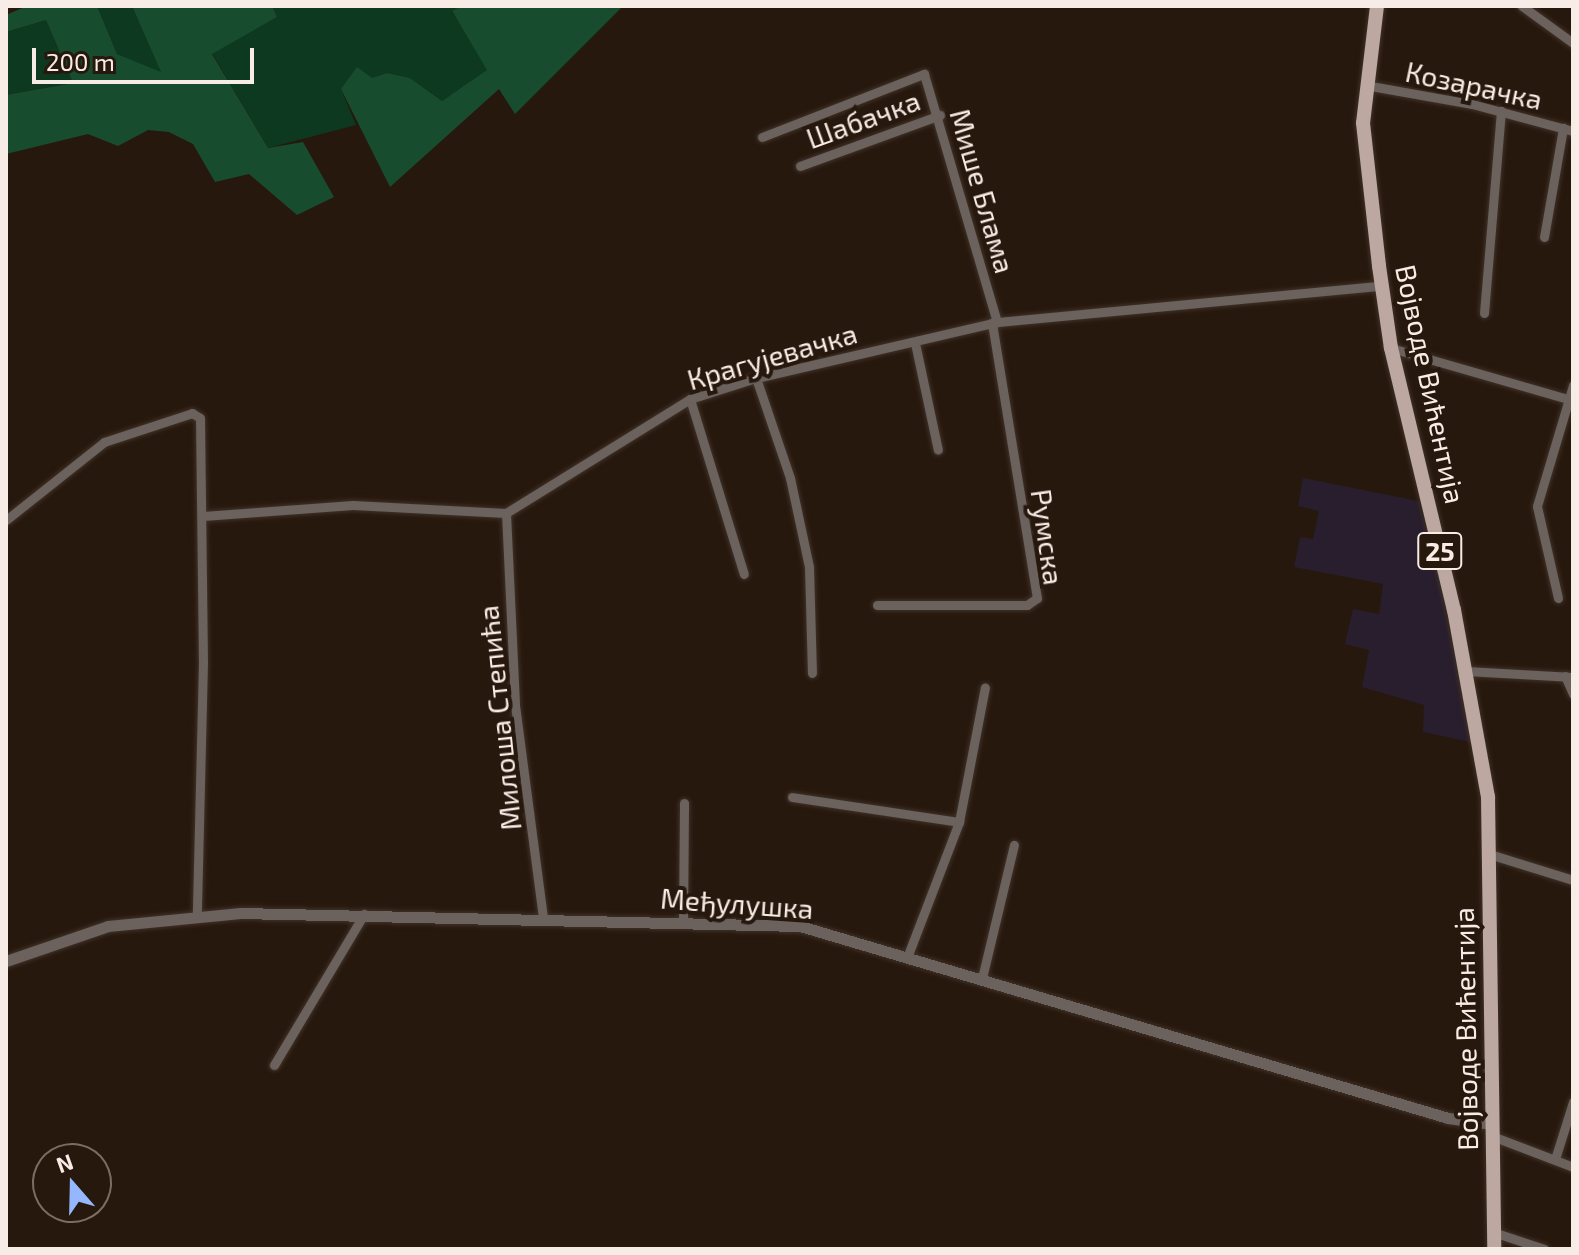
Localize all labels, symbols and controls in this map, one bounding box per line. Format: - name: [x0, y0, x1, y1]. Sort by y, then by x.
- scale bar: [36, 32, 258, 82]
- text: 200 m: [46, 47, 115, 76]
- street label: Козарачка: [1403, 54, 1545, 116]
- street label: Шабачка: [802, 83, 924, 155]
- street label: Мише Блама: [944, 105, 1022, 277]
- street label: Војводе Вићентија: [1389, 261, 1473, 507]
- street label: Крагујевачка: [683, 316, 861, 396]
- street label: Румска: [1025, 487, 1071, 587]
- road number: 25: [1416, 529, 1464, 573]
- street label: Милоша Степића: [470, 604, 528, 832]
- street label: Међулушка: [659, 881, 815, 925]
- street label: Војводе Вићентија: [1446, 907, 1484, 1151]
- north arrow: [32, 1143, 112, 1223]
- text: N: [53, 1147, 76, 1177]

